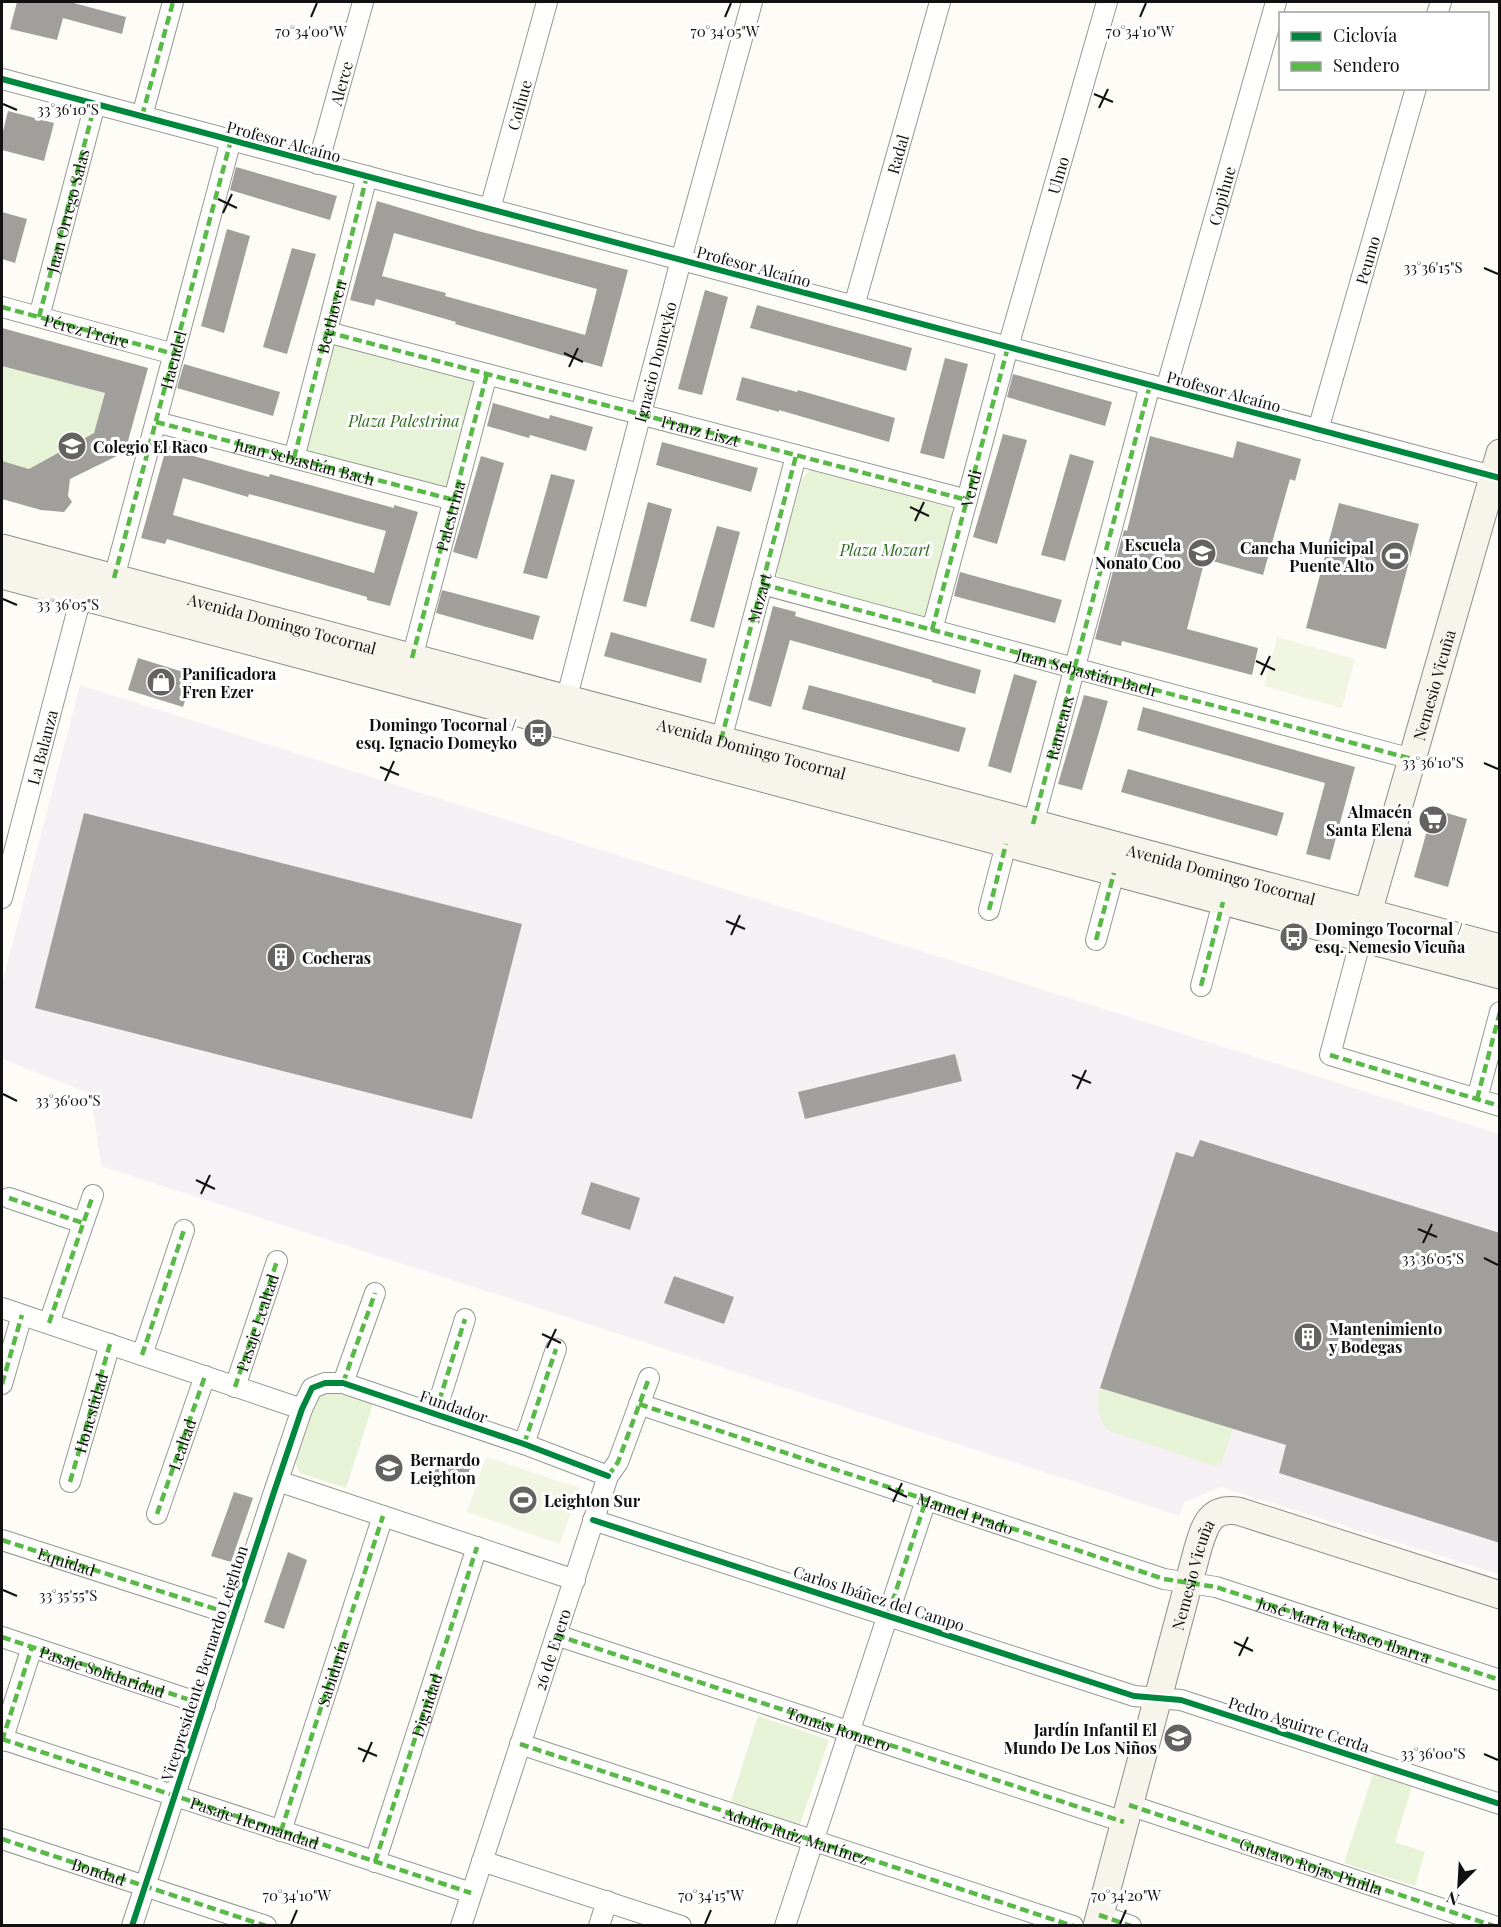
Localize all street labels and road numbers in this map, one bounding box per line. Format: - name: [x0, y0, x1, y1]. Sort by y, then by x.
- street label: Alerce: [324, 58, 357, 109]
- street label: Coihue: [502, 77, 536, 132]
- street label: Profesor Alcaíno: [225, 116, 344, 166]
- street label: Radal: [881, 131, 913, 176]
- street label: Juan Orrego Salas: [40, 146, 93, 276]
- street label: Ulmo: [1042, 153, 1073, 196]
- street label: Copihue: [1203, 164, 1239, 228]
- street label: Peumo: [1350, 233, 1384, 287]
- street label: Profesor Alcaíno: [695, 241, 814, 291]
- street label: Beethoven: [311, 277, 350, 356]
- street label: Ignacio Domeyko: [629, 299, 680, 424]
- street label: Pérez Freire: [42, 309, 132, 352]
- street label: Haendel: [154, 328, 190, 391]
- street label: Profesor Alcaíno: [1165, 366, 1284, 416]
- street label: Franz Liszt: [659, 410, 742, 450]
- street label: Juan Sebastián Bach: [232, 432, 378, 489]
- street label: Verdi: [955, 467, 985, 510]
- street label: Palestrina: [430, 478, 469, 553]
- street label: Mozart: [742, 570, 775, 625]
- street label: Avenida Domingo Tocornal: [185, 587, 379, 658]
- street label: Nemesio Vicuña: [1407, 627, 1459, 743]
- street label: Juan Sebastián Bach: [1013, 642, 1159, 700]
- street label: Rameaux: [1040, 692, 1078, 762]
- street label: La Balanza: [22, 707, 62, 787]
- street label: Avenida Domingo Tocornal: [654, 713, 849, 784]
- street label: Avenida Domingo Tocornal: [1124, 838, 1318, 909]
- street label: Pasaje Lealtad: [230, 1271, 283, 1374]
- street label: Honestidad: [68, 1370, 112, 1455]
- street label: Fundador: [417, 1385, 491, 1427]
- street label: Lealtad: [163, 1416, 200, 1473]
- street label: Manuel Prado: [915, 1487, 1016, 1539]
- street label: Nemesio Vicuña: [1166, 1515, 1218, 1632]
- street label: Equidad: [35, 1542, 98, 1580]
- street label: Vicepresidente Bernardo Leighton: [156, 1542, 252, 1784]
- street label: Carlos Ibáñez del Campo: [791, 1560, 968, 1636]
- street label: José María Velasco Ibarra: [1255, 1591, 1433, 1667]
- street label: 26 de Enero: [528, 1606, 575, 1693]
- street label: Sabiduría: [312, 1637, 353, 1709]
- street label: Pasaje Solidaridad: [37, 1640, 168, 1701]
- street label: Dignidad: [406, 1671, 446, 1739]
- street label: Pedro Aguirre Cerda: [1226, 1691, 1372, 1757]
- street label: Tomás Romero: [784, 1701, 894, 1755]
- street label: Pasaje Hermandad: [188, 1791, 322, 1853]
- street label: Adolfo Ruiz Martínez: [720, 1801, 872, 1869]
- street label: Gustavo Rojas Pinilla: [1237, 1832, 1386, 1899]
- street label: Bondad: [70, 1852, 128, 1889]

